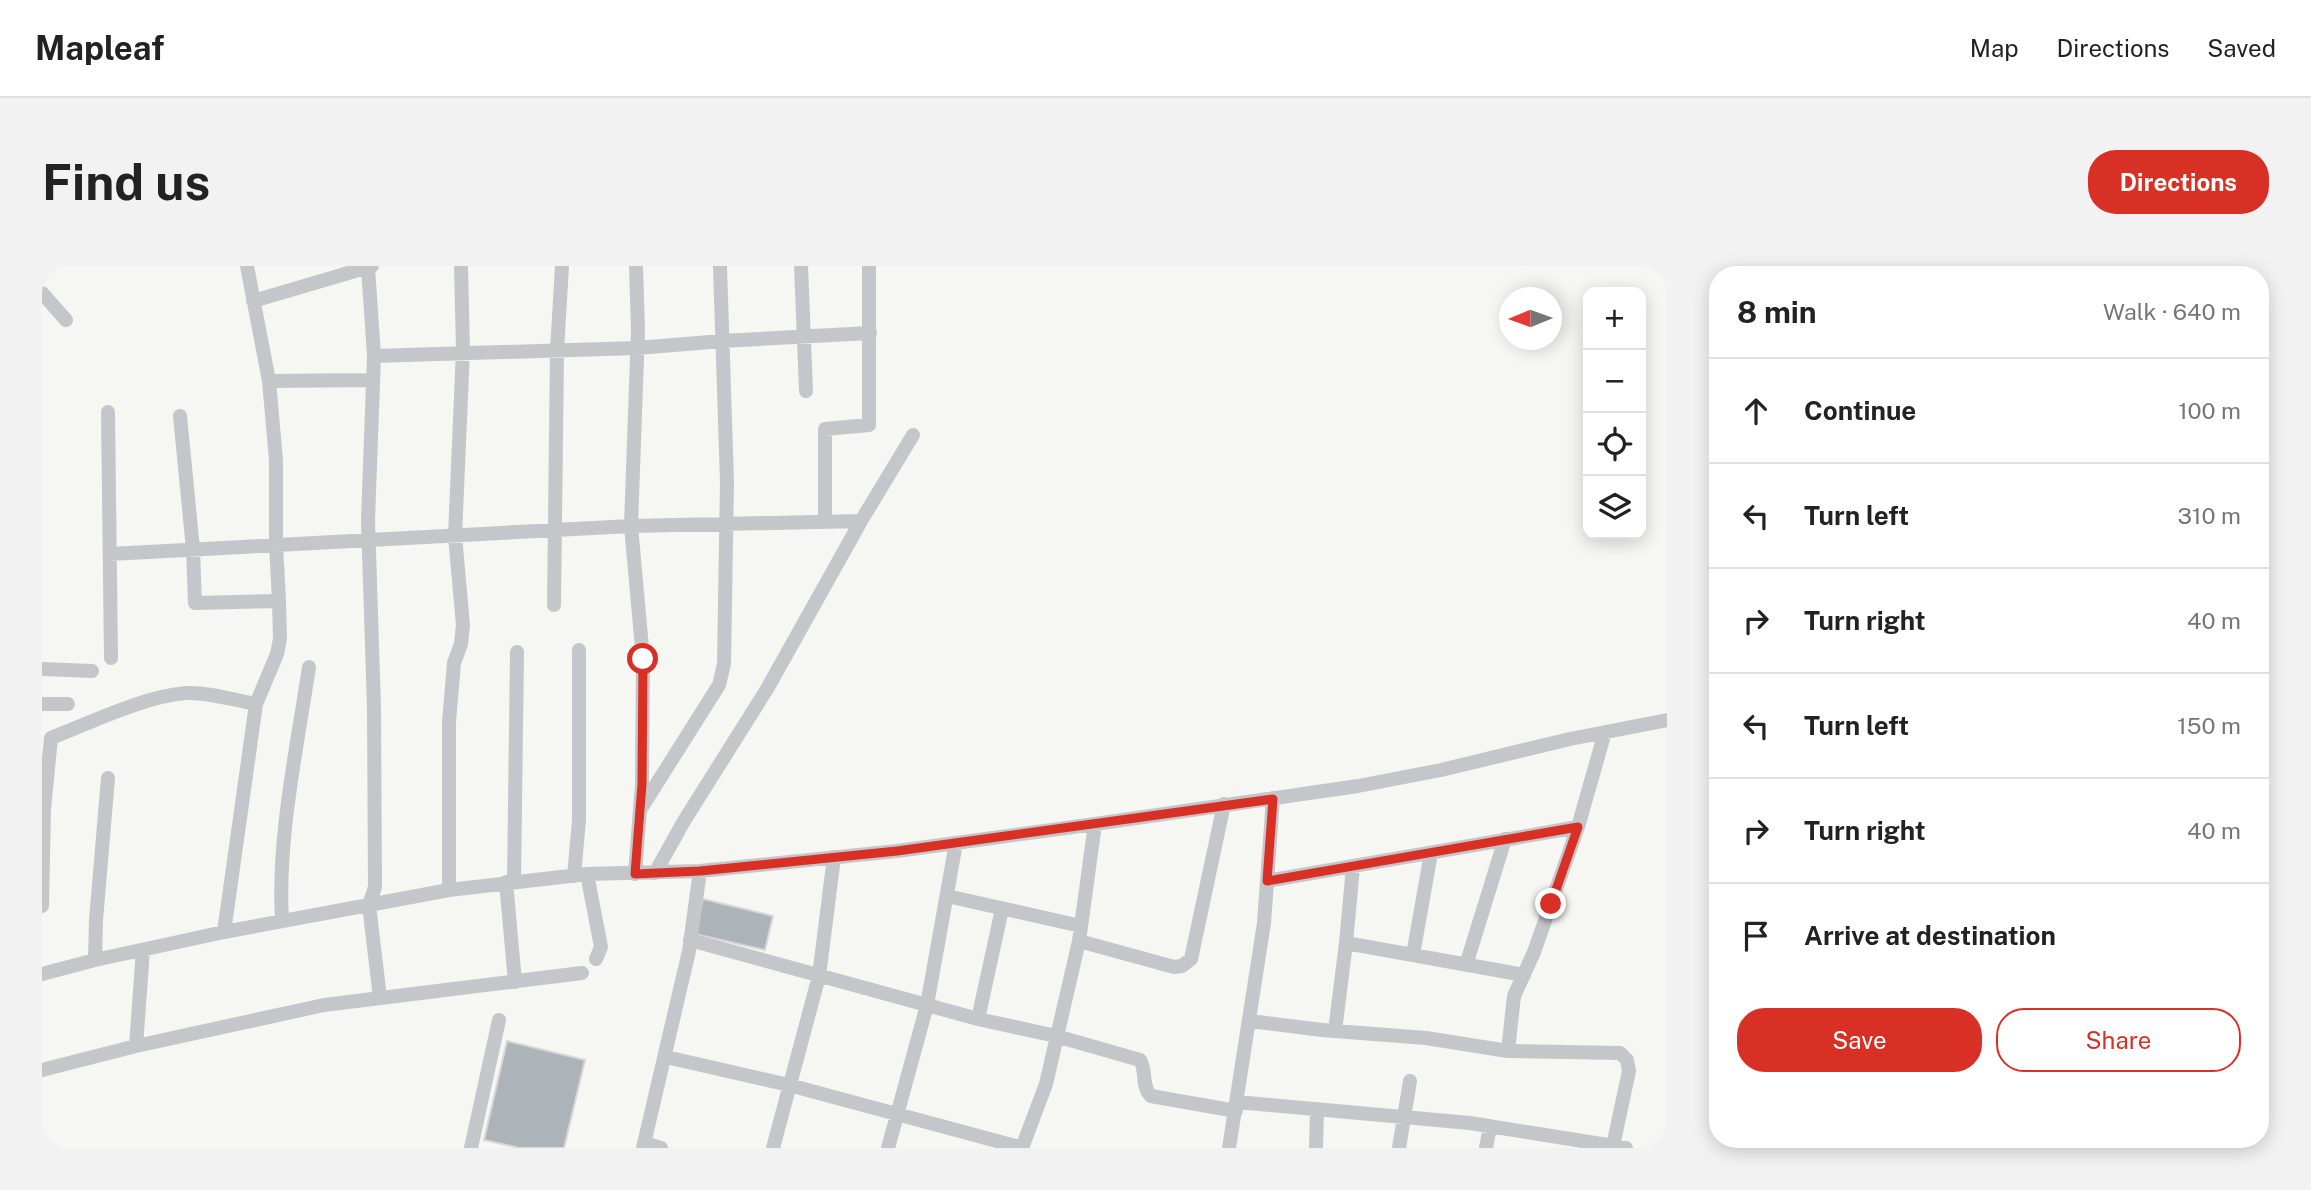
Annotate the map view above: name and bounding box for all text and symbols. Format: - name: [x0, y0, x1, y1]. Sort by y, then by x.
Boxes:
- text: Mapleaf: [35, 29, 164, 67]
- text: Map: [1970, 34, 2019, 62]
- text: Directions: [2057, 34, 2169, 62]
- text: Saved: [2207, 34, 2276, 62]
- button: Directions: [2088, 150, 2269, 214]
- text: Find us: [42, 153, 210, 211]
- north arrow: [1499, 287, 1562, 350]
- map controls: [1583, 287, 1646, 539]
- button: +: [1583, 287, 1646, 350]
- text: 8 min: [1737, 294, 1817, 330]
- text: Walk · 640 m: [2103, 298, 2241, 325]
- button: −: [1583, 350, 1646, 413]
- icon: ahead: [1737, 392, 1775, 430]
- text: Continue: [1804, 395, 1916, 426]
- text: 100 m: [2178, 397, 2241, 424]
- button: locate: [1583, 413, 1646, 476]
- button: layers: [1583, 476, 1646, 539]
- icon: left: [1737, 497, 1775, 535]
- text: Turn left: [1804, 500, 1909, 531]
- text: 310 m: [2178, 502, 2241, 529]
- icon: right: [1737, 602, 1775, 640]
- text: Turn right: [1804, 605, 1926, 636]
- text: 40 m: [2187, 607, 2241, 634]
- route start: [627, 643, 658, 674]
- icon: left: [1737, 707, 1775, 745]
- text: Turn left: [1804, 710, 1909, 741]
- text: 150 m: [2177, 712, 2241, 739]
- icon: right: [1737, 812, 1775, 850]
- text: Turn right: [1804, 815, 1926, 846]
- text: 40 m: [2187, 817, 2241, 844]
- route end: [1535, 888, 1566, 919]
- icon: arrive: [1737, 917, 1775, 955]
- text: Arrive at destination: [1804, 920, 2056, 951]
- button: Save: [1737, 1008, 1982, 1072]
- button: Share: [1996, 1008, 2241, 1072]

